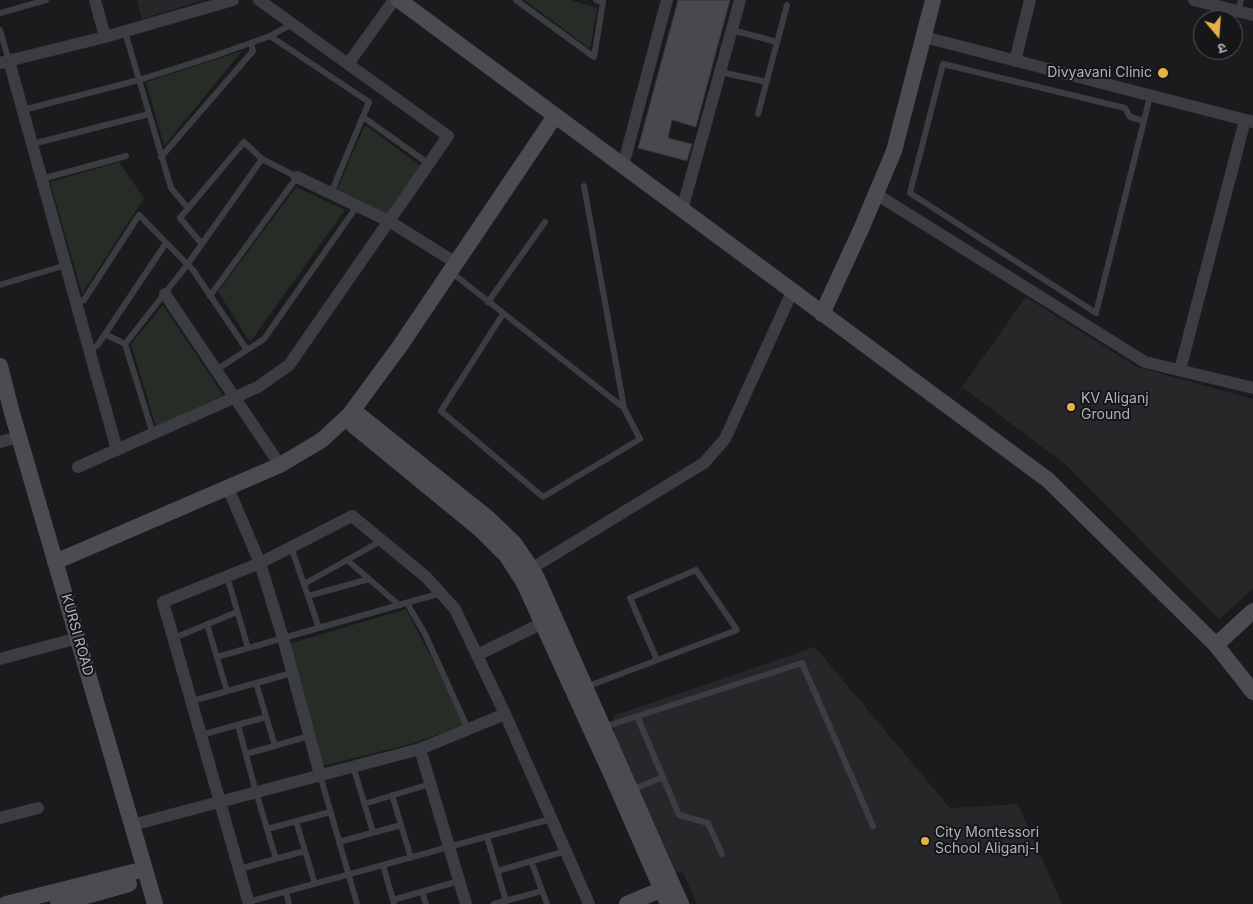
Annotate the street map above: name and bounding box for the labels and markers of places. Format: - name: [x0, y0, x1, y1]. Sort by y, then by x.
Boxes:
- place label: Divyavani Clinic: [1047, 65, 1152, 81]
- marker: Divyavani Clinic: [1156, 66, 1170, 80]
- place label: KV Aliganj Ground: [1081, 391, 1149, 424]
- marker: KV Aliganj Ground: [1065, 401, 1077, 413]
- place label: City Montessori School Aliganj-I: [935, 825, 1039, 858]
- marker: City Montessori School Aliganj-I: [919, 835, 931, 847]

